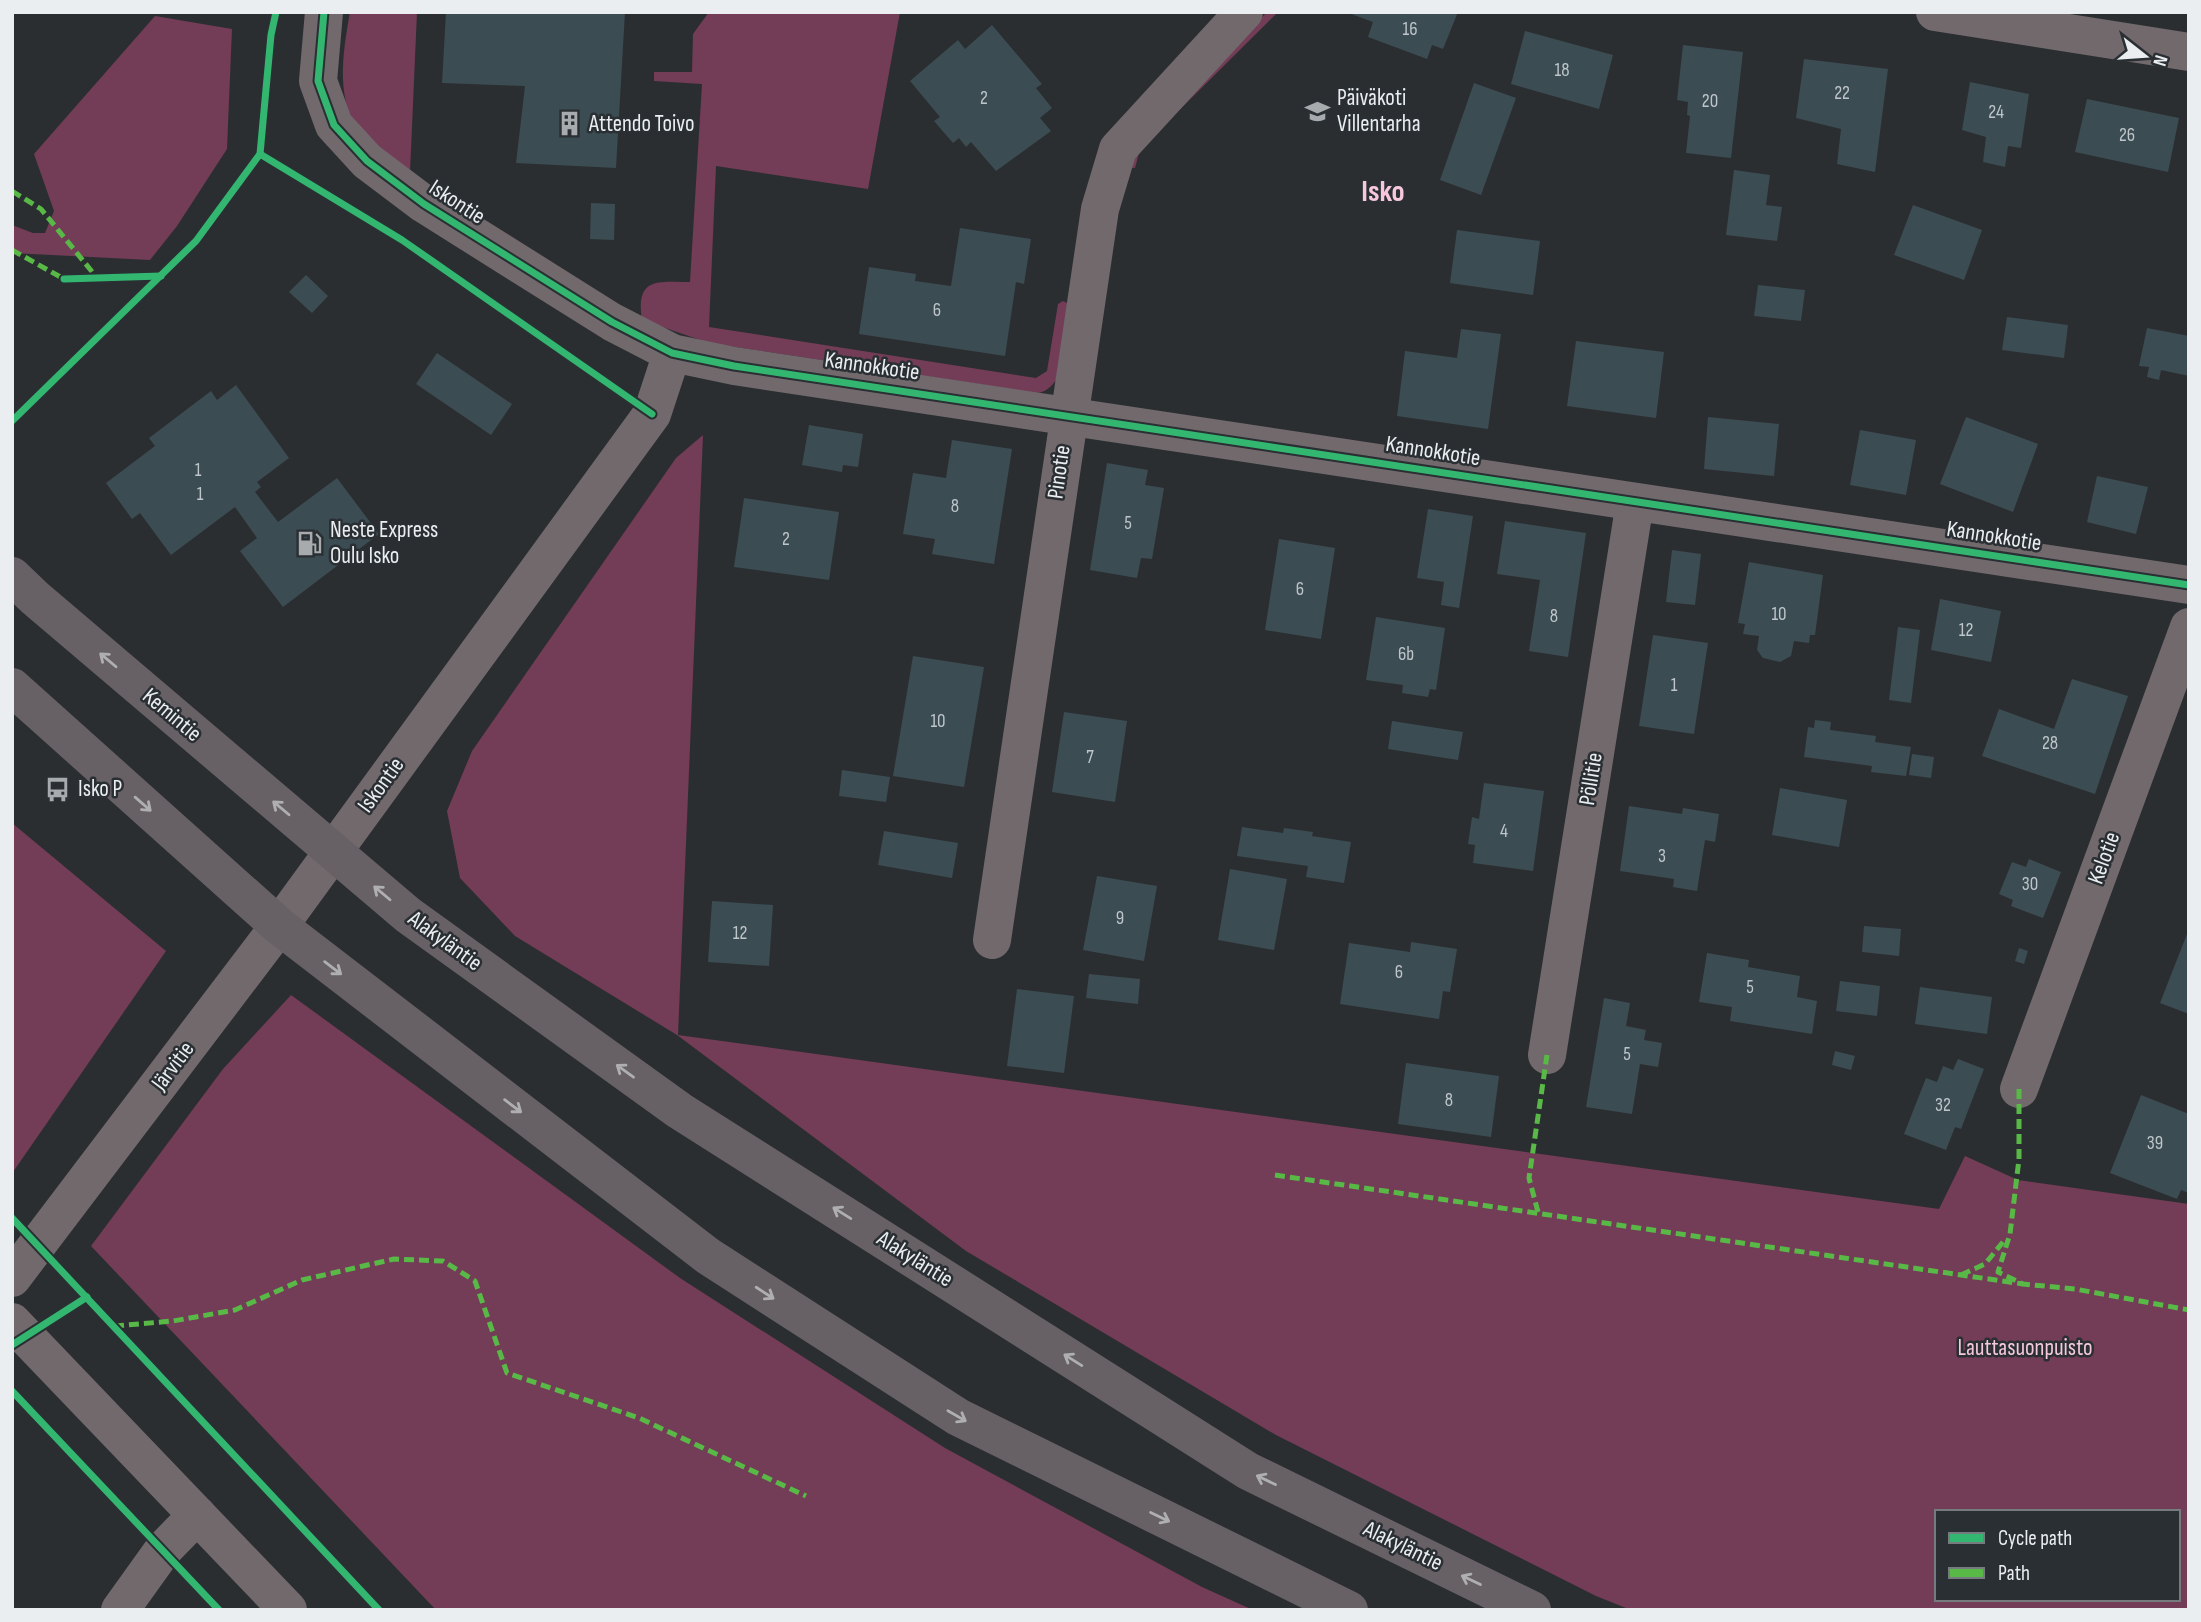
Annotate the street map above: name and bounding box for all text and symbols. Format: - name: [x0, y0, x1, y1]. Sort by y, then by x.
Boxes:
- house number: 16: [1403, 18, 1417, 41]
- north arrow: [2110, 21, 2180, 91]
- text: N: [2147, 52, 2172, 69]
- house number: 18: [1555, 59, 1569, 82]
- house number: 22: [1834, 82, 1850, 105]
- place label: Päiväkoti Villentarha: [1337, 84, 1421, 138]
- house number: 2: [980, 87, 988, 110]
- house number: 20: [1702, 90, 1718, 113]
- school or university icon: Päiväkoti Villentarha: [1303, 97, 1331, 125]
- house number: 24: [1988, 101, 2004, 124]
- building icon: Attendo Toivo: [555, 110, 583, 138]
- place label: Attendo Toivo: [588, 110, 695, 138]
- house number: 26: [2119, 124, 2135, 147]
- street label: Iskontie: [424, 174, 490, 230]
- district label: Isko: [1361, 174, 1405, 210]
- house number: 6: [933, 299, 941, 322]
- street label: Kannokkotie: [823, 345, 921, 387]
- street label: Kannokkotie: [1384, 430, 1482, 472]
- street label: Pinotie: [1041, 443, 1077, 501]
- house number: 1: [195, 459, 202, 482]
- house number: 1: [197, 483, 204, 506]
- house number: 8: [951, 495, 959, 518]
- house number: 5: [1124, 512, 1132, 535]
- street label: Kannokkotie: [1945, 515, 2043, 557]
- place label: Neste Express Oulu Isko: [330, 516, 438, 570]
- house number: 2: [782, 528, 790, 551]
- fuel station icon: Neste Express Oulu Isko: [296, 529, 324, 557]
- house number: 6: [1296, 578, 1304, 601]
- house number: 10: [1771, 603, 1787, 626]
- house number: 8: [1550, 605, 1558, 628]
- house number: 12: [1959, 619, 1973, 642]
- house number: 6b: [1398, 643, 1414, 666]
- one-way arrow: [99, 652, 117, 668]
- house number: 1: [1671, 674, 1678, 697]
- street label: Kemintie: [137, 682, 207, 748]
- house number: 10: [930, 710, 946, 733]
- house number: 28: [2042, 732, 2058, 755]
- house number: 7: [1086, 746, 1094, 769]
- street label: Pöllitie: [1573, 751, 1609, 807]
- street label: Iskontie: [352, 752, 410, 818]
- bus stop icon: Isko P: [44, 775, 72, 803]
- place label: Isko P: [78, 775, 122, 803]
- one-way arrow: [134, 796, 152, 812]
- one-way arrow: [272, 800, 290, 816]
- house number: 4: [1500, 820, 1508, 843]
- street label: Kelotie: [2082, 828, 2126, 888]
- house number: 3: [1658, 845, 1666, 868]
- house number: 30: [2022, 873, 2038, 896]
- one-way arrow: [373, 885, 391, 901]
- street label: Alakyläntie: [402, 904, 487, 977]
- house number: 9: [1116, 907, 1124, 930]
- house number: 12: [733, 922, 747, 945]
- one-way arrow: [323, 960, 341, 975]
- house number: 6: [1395, 961, 1403, 984]
- house number: 5: [1746, 976, 1754, 999]
- street label: Järvitie: [145, 1036, 200, 1097]
- house number: 5: [1623, 1043, 1631, 1066]
- one-way arrow: [616, 1064, 635, 1078]
- house number: 8: [1445, 1089, 1453, 1112]
- house number: 32: [1935, 1094, 1951, 1117]
- one-way arrow: [504, 1099, 522, 1114]
- house number: 39: [2147, 1132, 2163, 1155]
- one-way arrow: [832, 1205, 852, 1219]
- street label: Alakyläntie: [871, 1224, 958, 1293]
- one-way arrow: [755, 1286, 775, 1300]
- park label: Lauttasuonpuisto: [1957, 1334, 2093, 1362]
- one-way arrow: [1064, 1353, 1083, 1368]
- one-way arrow: [946, 1409, 966, 1423]
- one-way arrow: [1256, 1472, 1277, 1486]
- legend: [1935, 1510, 2180, 1601]
- one-way arrow: [1149, 1511, 1170, 1525]
- street label: Alakyläntie: [1358, 1514, 1447, 1577]
- text: Cycle path: [1998, 1526, 2072, 1551]
- text: Path: [1998, 1561, 2030, 1586]
- one-way arrow: [1461, 1572, 1482, 1586]

